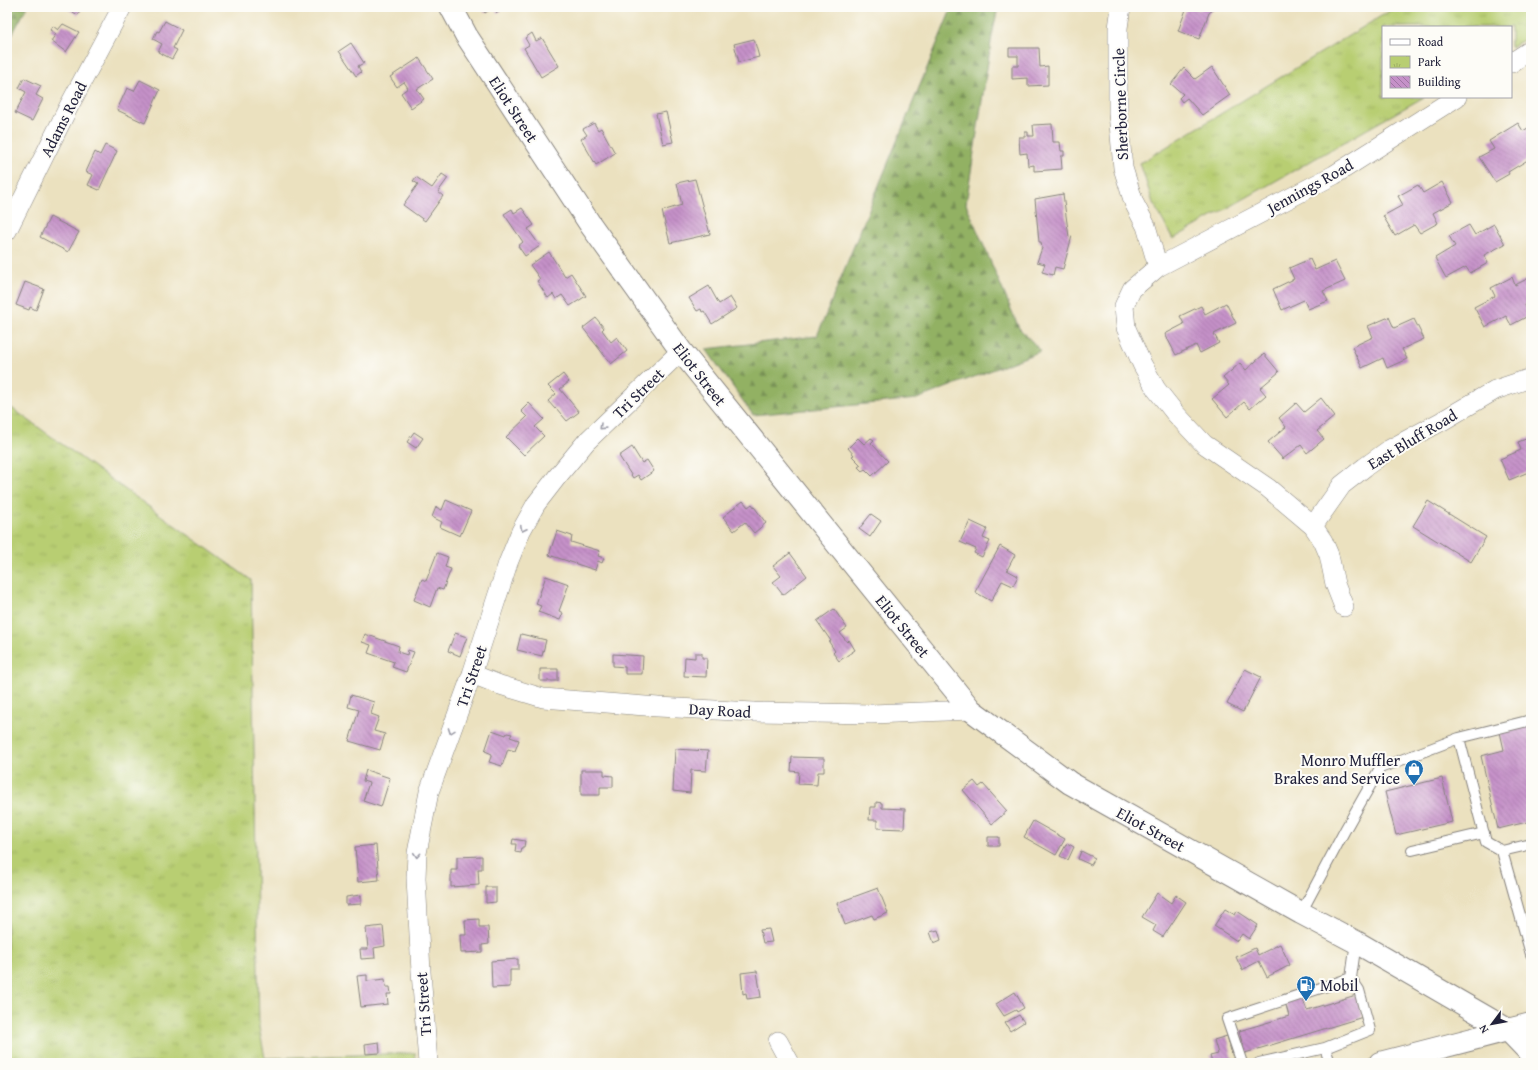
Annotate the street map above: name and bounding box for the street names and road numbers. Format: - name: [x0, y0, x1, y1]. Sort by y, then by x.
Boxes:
- street label: Sherborne Circle: [1106, 47, 1134, 161]
- street label: Eliot Street: [484, 71, 545, 147]
- street label: Adams Road: [34, 77, 93, 161]
- street label: Jennings Road: [1261, 152, 1358, 221]
- street label: Eliot Street: [667, 337, 733, 411]
- street label: Tri Street: [607, 362, 670, 424]
- street label: East Bluff Road: [1363, 403, 1462, 475]
- street label: Eliot Street: [870, 589, 936, 663]
- street label: Tri Street: [449, 641, 493, 710]
- street label: Day Road: [688, 696, 752, 724]
- street label: Eliot Street: [1112, 800, 1190, 858]
- street label: Tri Street: [409, 971, 437, 1037]

